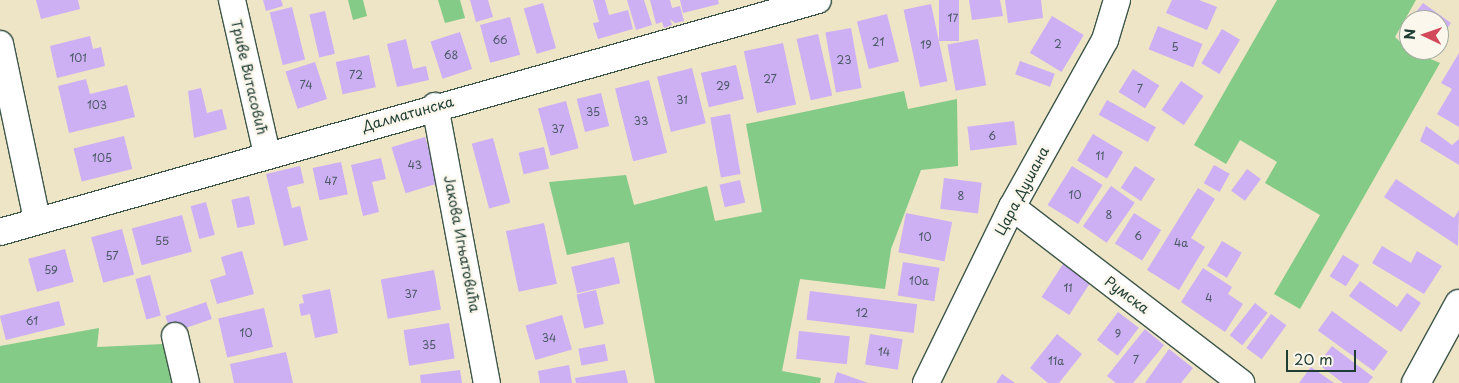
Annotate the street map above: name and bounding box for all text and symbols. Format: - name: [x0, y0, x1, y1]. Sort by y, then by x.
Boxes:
- north arrow: [1399, 10, 1449, 60]
- house number: 17: [948, 11, 958, 25]
- street label: Триве Витасовић: [228, 18, 270, 136]
- text: N: [1399, 28, 1420, 40]
- house number: 66: [492, 33, 508, 47]
- house number: 21: [872, 35, 884, 49]
- house number: 2: [1054, 37, 1062, 51]
- house number: 19: [920, 38, 932, 52]
- house number: 5: [1171, 40, 1179, 54]
- house number: 68: [444, 48, 458, 62]
- house number: 101: [69, 51, 87, 65]
- house number: 23: [837, 53, 851, 67]
- house number: 72: [349, 68, 363, 82]
- house number: 27: [763, 72, 777, 86]
- house number: 74: [299, 78, 313, 92]
- house number: 29: [716, 79, 730, 93]
- house number: 7: [1137, 82, 1143, 96]
- street label: Далматинска: [360, 93, 456, 135]
- house number: 31: [676, 93, 688, 107]
- house number: 103: [87, 98, 107, 112]
- house number: 35: [586, 105, 600, 119]
- house number: 33: [634, 114, 648, 128]
- house number: 37: [552, 122, 564, 136]
- house number: 6: [988, 129, 996, 143]
- street label: Цара Душана: [991, 144, 1053, 238]
- house number: 11: [1095, 149, 1105, 163]
- house number: 105: [92, 151, 112, 165]
- house number: 43: [408, 158, 422, 172]
- house number: 47: [325, 174, 337, 188]
- street label: Јакова Игњатовића: [441, 174, 483, 314]
- house number: 10: [1069, 188, 1081, 202]
- house number: 8: [958, 189, 964, 203]
- house number: 8: [1106, 208, 1112, 222]
- house number: 6: [1134, 229, 1142, 243]
- house number: 10: [919, 230, 931, 244]
- house number: 55: [155, 234, 169, 248]
- house number: 4a: [1174, 236, 1188, 250]
- house number: 57: [105, 249, 119, 263]
- house number: 59: [44, 263, 58, 277]
- street label: Румска: [1102, 273, 1152, 317]
- house number: 10a: [909, 274, 929, 288]
- house number: 11: [1063, 281, 1073, 295]
- house number: 37: [405, 287, 417, 301]
- house number: 4: [1205, 291, 1213, 305]
- house number: 12: [856, 306, 868, 320]
- house number: 61: [26, 314, 38, 328]
- house number: 10: [240, 326, 252, 340]
- house number: 9: [1115, 327, 1121, 341]
- house number: 34: [542, 331, 556, 345]
- house number: 35: [422, 338, 436, 352]
- scale bar: [1289, 340, 1359, 372]
- house number: 14: [878, 345, 890, 359]
- text: 20 m: [1294, 347, 1333, 370]
- house number: 7: [1133, 353, 1139, 367]
- house number: 11a: [1048, 354, 1064, 368]

